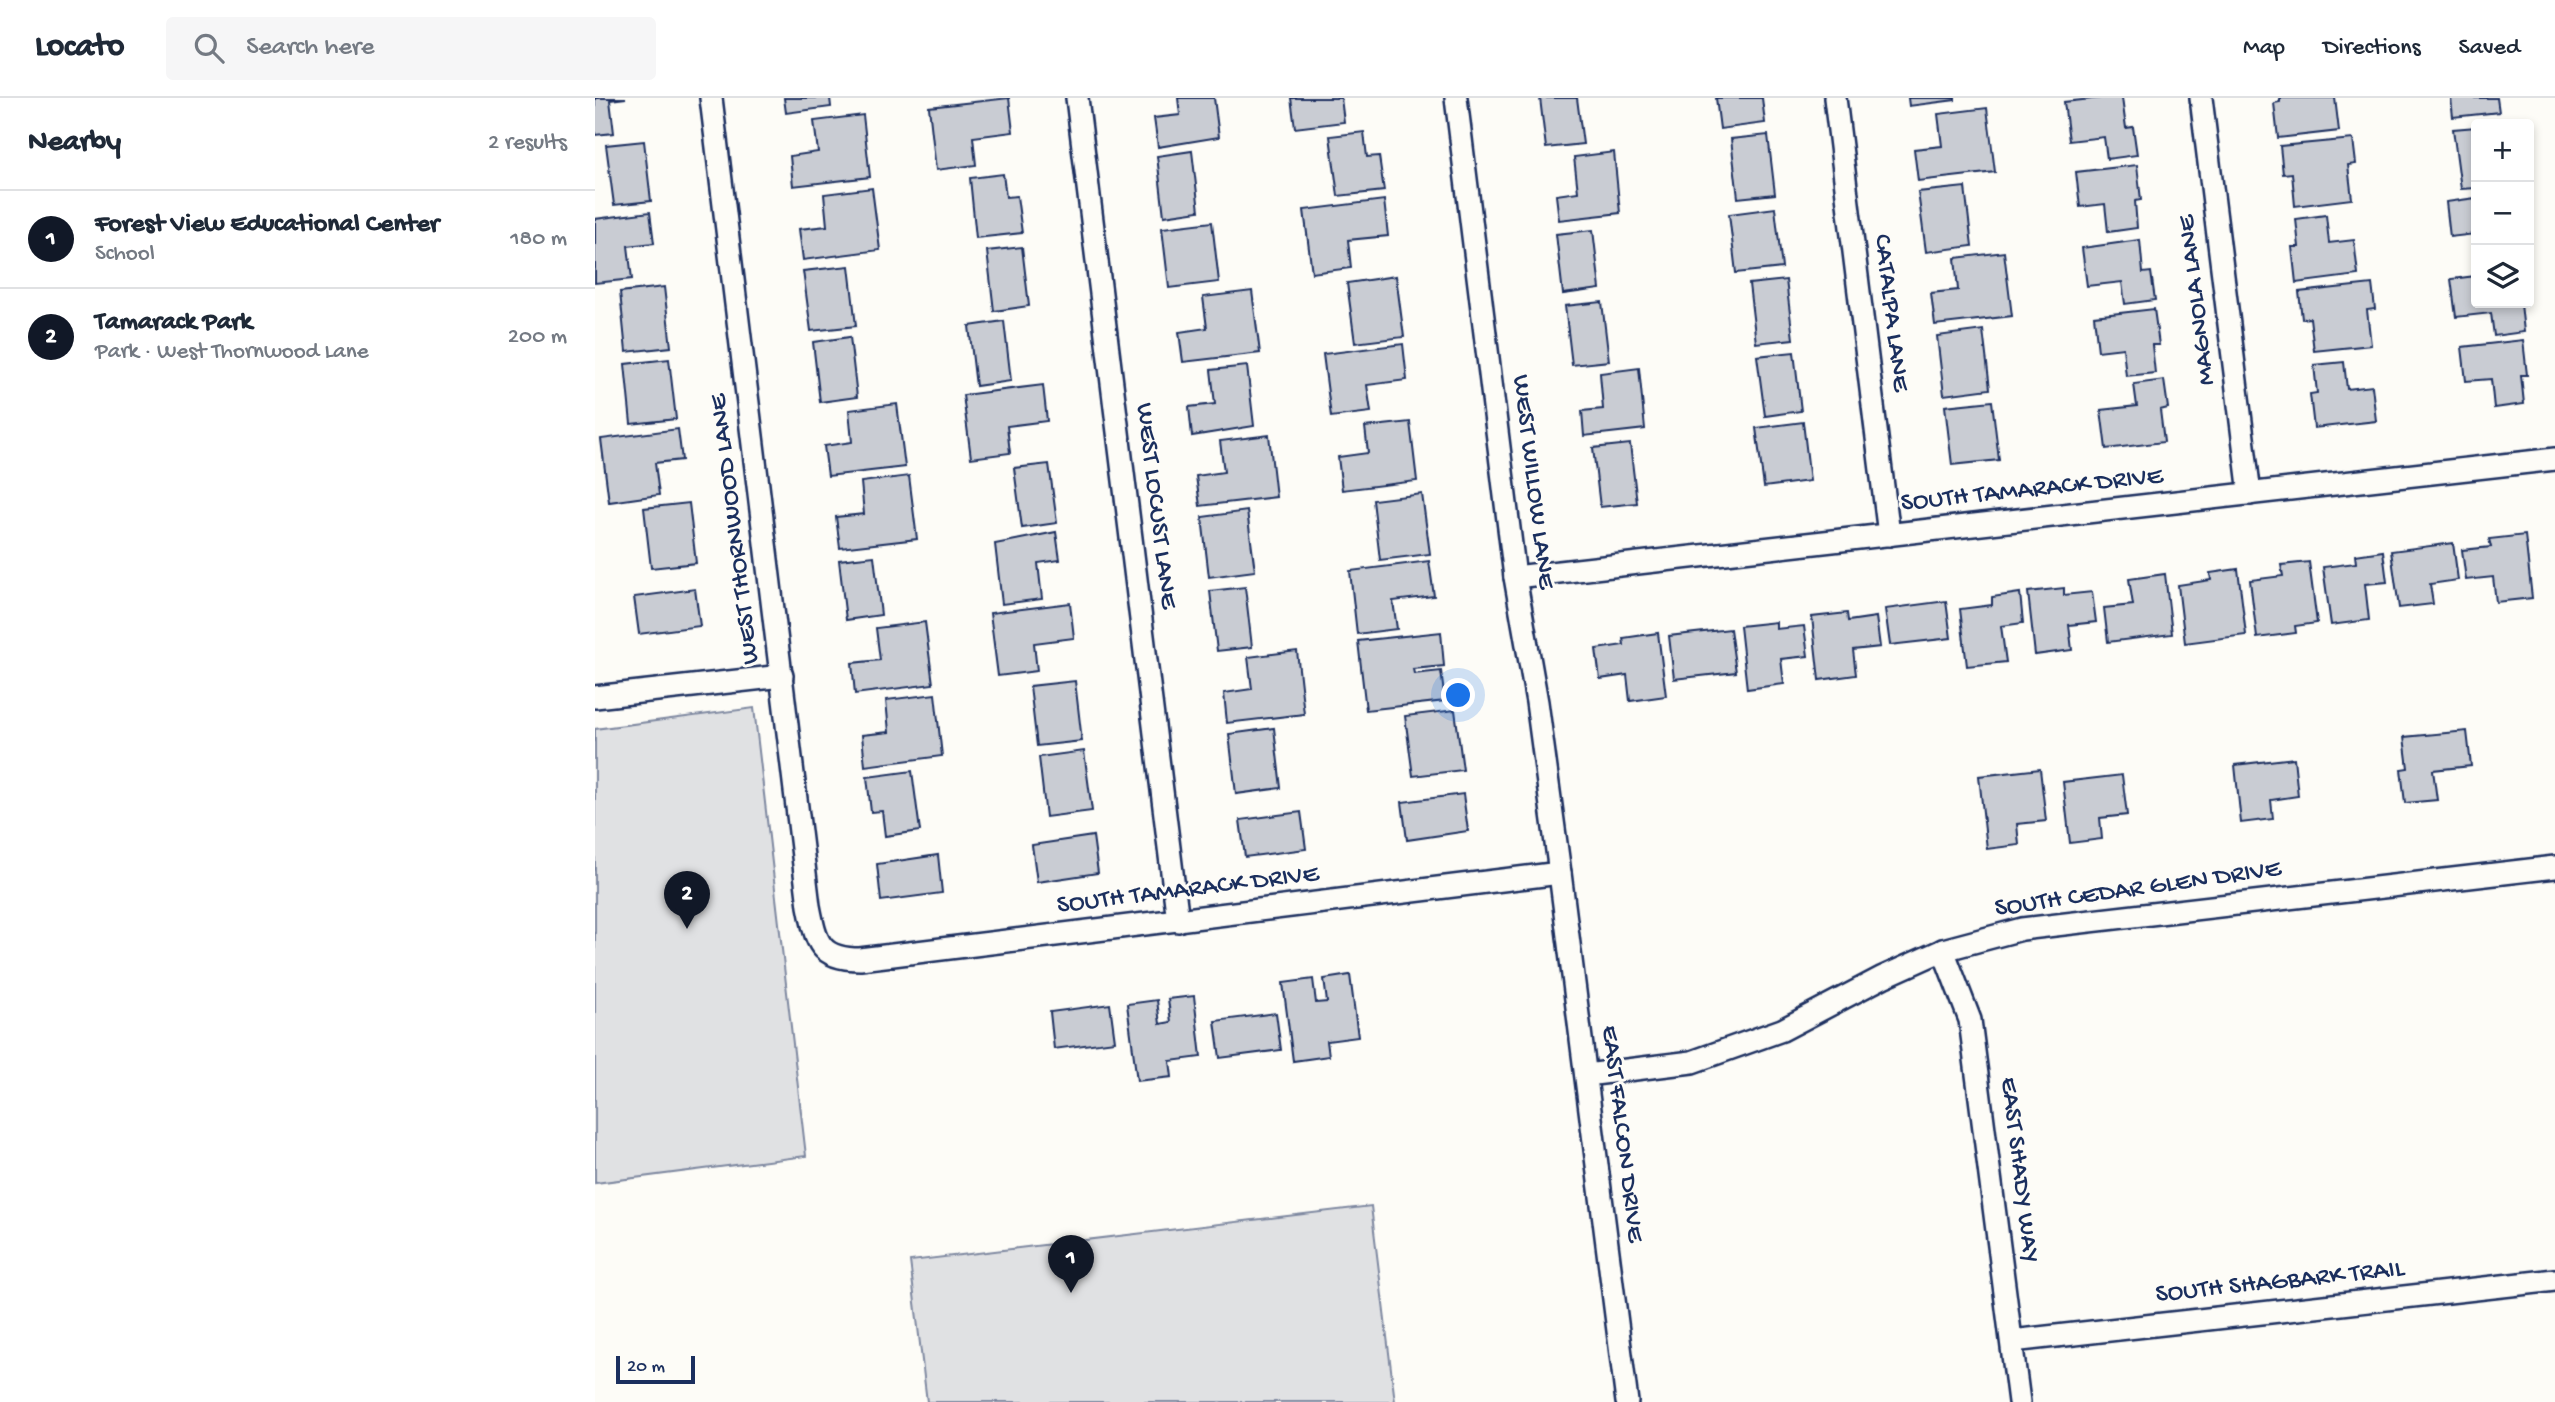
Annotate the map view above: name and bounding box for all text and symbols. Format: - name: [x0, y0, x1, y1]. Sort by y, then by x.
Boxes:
- search box: [166, 17, 656, 80]
- text: Locato: [35, 29, 124, 67]
- icon: search: [190, 29, 228, 67]
- text: Search here: [246, 33, 374, 64]
- text: Map: [2243, 34, 2285, 63]
- text: Directions: [2323, 34, 2421, 63]
- text: Saved: [2459, 34, 2520, 63]
- map controls: [2471, 119, 2534, 308]
- button: +: [2471, 119, 2534, 182]
- text: Nearby: [28, 126, 121, 161]
- text: 2 results: [488, 130, 567, 157]
- button: −: [2471, 182, 2534, 245]
- text: Forest View Educational Center: [95, 210, 439, 241]
- street label: MAGNOLA LANE: [2172, 212, 2224, 387]
- text: 1: [46, 226, 56, 253]
- text: 180 m: [510, 226, 567, 253]
- street label: CATALPA LANE: [1865, 233, 1915, 394]
- text: School: [95, 241, 155, 268]
- button: layers: [2471, 245, 2534, 308]
- text: Tamarack Park: [95, 308, 252, 339]
- text: 2: [45, 324, 57, 351]
- text: 200 m: [508, 324, 567, 351]
- text: Park · West Thornwood Lane: [95, 339, 369, 366]
- street label: WEST WILLOW LANE: [1503, 373, 1561, 592]
- street label: WEST THORNWOOD LANE: [704, 391, 768, 666]
- street label: WEST LOCUST LANE: [1127, 401, 1183, 611]
- street label: SOUTH TAMARACK DRIVE: [1899, 462, 2165, 520]
- your location: [1441, 678, 1475, 712]
- street label: SOUTH CEDAR GLEN DRIVE: [1993, 854, 2284, 925]
- street label: SOUTH TAMARACK DRIVE: [1055, 859, 1321, 922]
- pin: 2: [664, 871, 710, 929]
- street label: EAST FALCON DRIVE: [1592, 1024, 1650, 1245]
- street label: EAST SHADY WAY: [1991, 1075, 2045, 1265]
- pin: 1: [1048, 1235, 1094, 1293]
- street label: SOUTH SHAGBARK TRAIL: [2154, 1254, 2407, 1311]
- scale bar: [616, 1353, 695, 1385]
- text: 20 m: [627, 1356, 665, 1379]

